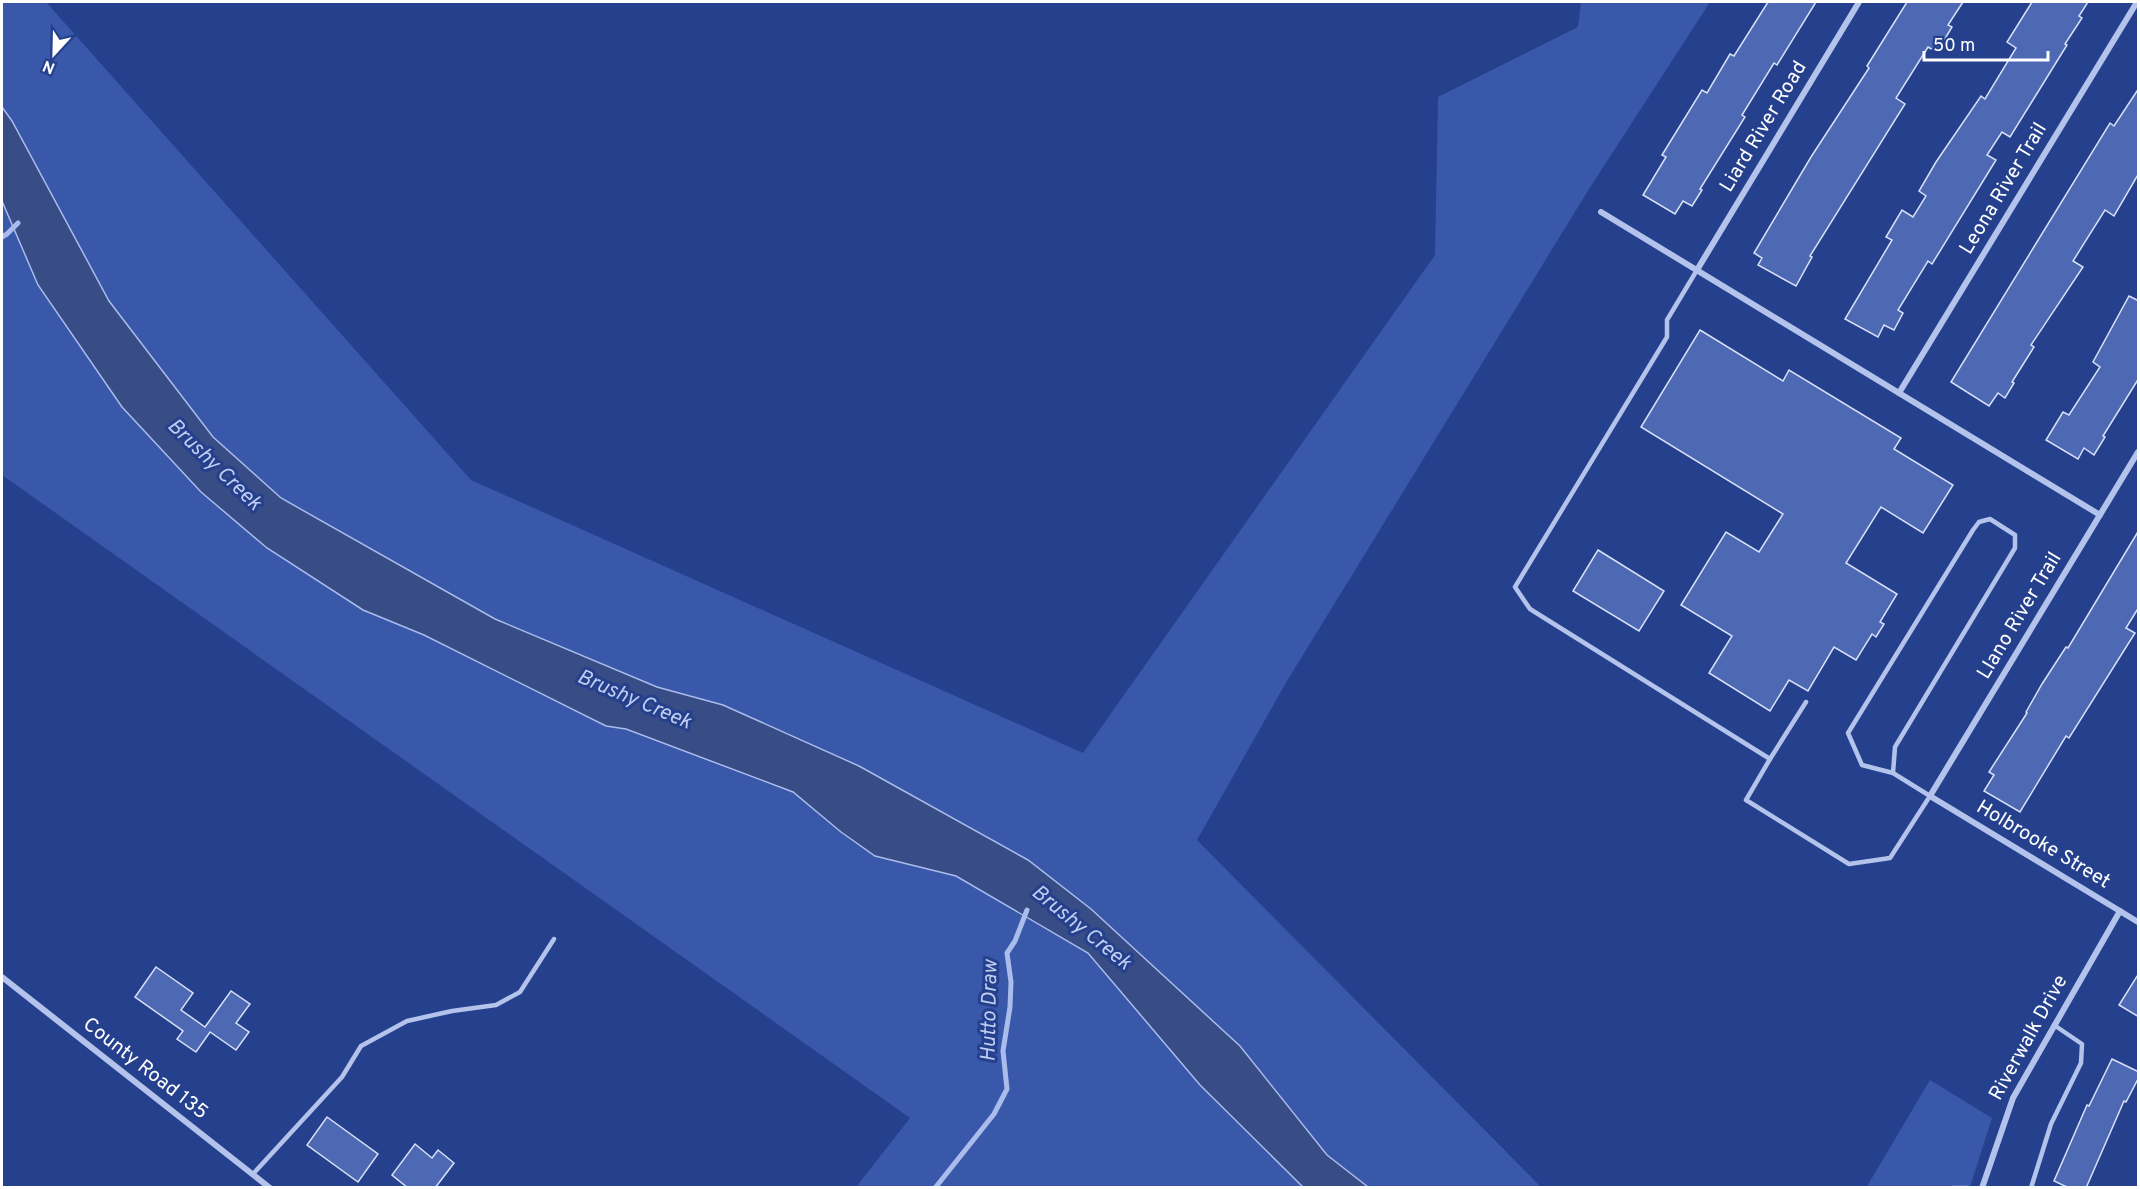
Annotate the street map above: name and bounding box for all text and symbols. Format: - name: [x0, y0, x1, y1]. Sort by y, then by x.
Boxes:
- north arrow: [24, 24, 84, 84]
- scale bar: [1924, 24, 2048, 62]
- text: 50 m: [1933, 35, 1975, 58]
- text: N: [40, 55, 58, 77]
- street label: Liard River Road: [1715, 57, 1813, 197]
- street label: Leona River Trail: [1954, 118, 2054, 260]
- water label: Brushy Creek: [161, 413, 267, 517]
- street label: Llano River Trail: [1972, 548, 2068, 684]
- water label: Brushy Creek: [573, 664, 695, 736]
- street label: Holbrooke Street: [1971, 795, 2115, 895]
- water label: Brushy Creek: [1025, 879, 1137, 977]
- water label: Hutto Draw: [976, 958, 1004, 1062]
- street label: Riverwalk Drive: [1984, 971, 2074, 1105]
- street label: County Road 135: [77, 1012, 213, 1126]

